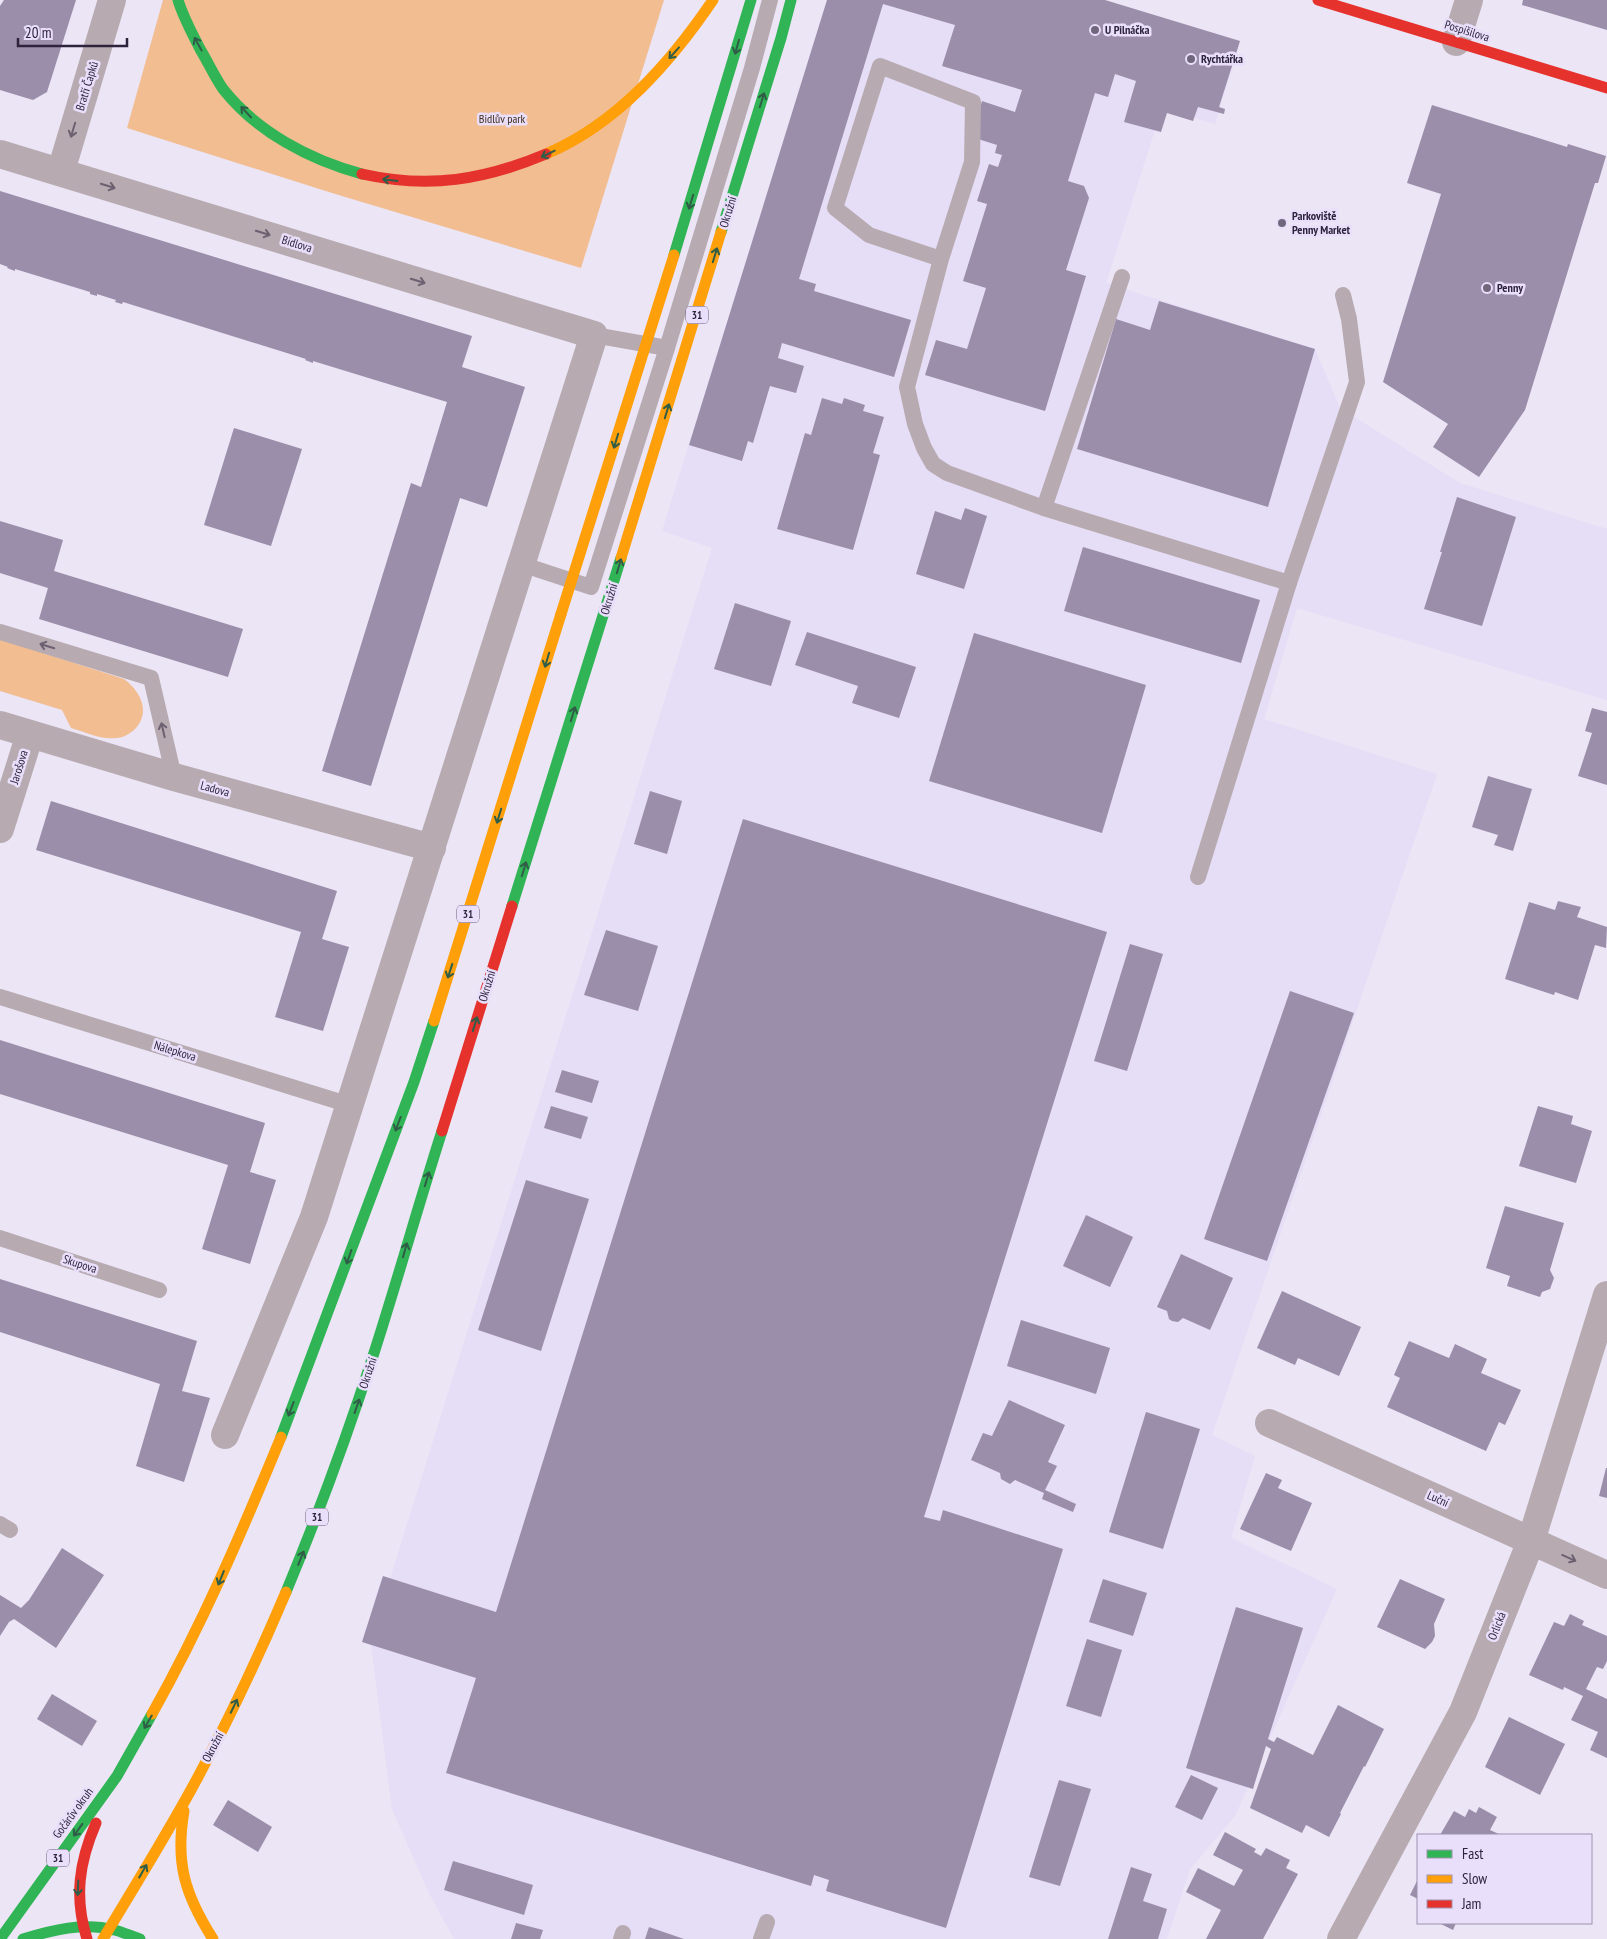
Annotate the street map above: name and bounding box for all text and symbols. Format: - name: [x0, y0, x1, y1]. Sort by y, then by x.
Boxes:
- scale bar: [18, 15, 126, 47]
- street label: Pospíšilova: [1443, 17, 1492, 44]
- place label: U Pilnáčka: [1105, 22, 1149, 37]
- text: 20 m: [25, 23, 51, 42]
- marker: U Pilnáčka: [1089, 24, 1101, 36]
- one-way arrow: [193, 37, 203, 52]
- one-way arrow: [732, 38, 742, 54]
- one-way arrow: [668, 47, 680, 60]
- place label: Rychtářka: [1201, 51, 1243, 66]
- marker: Rychtářka: [1185, 53, 1197, 65]
- street label: Bratří Čapků: [72, 59, 101, 112]
- one-way arrow: [758, 92, 768, 108]
- one-way arrow: [240, 106, 252, 118]
- park label: Bidlův park: [479, 111, 525, 126]
- one-way arrow: [68, 122, 78, 138]
- one-way arrow: [541, 150, 556, 159]
- one-way arrow: [383, 175, 399, 185]
- one-way arrow: [99, 181, 115, 191]
- one-way arrow: [685, 194, 695, 210]
- street label: Okružní: [716, 194, 739, 229]
- place label: Parkoviště Penny Market: [1292, 208, 1351, 237]
- marker: Parkoviště Penny Market: [1276, 217, 1288, 229]
- one-way arrow: [254, 229, 270, 239]
- street label: Bidlova: [280, 232, 314, 255]
- one-way arrow: [710, 248, 720, 264]
- one-way arrow: [410, 277, 426, 287]
- place label: Penny: [1497, 280, 1523, 295]
- marker: Penny: [1481, 282, 1493, 294]
- road number: 31: [686, 306, 708, 324]
- one-way arrow: [663, 403, 673, 419]
- one-way arrow: [610, 433, 620, 449]
- one-way arrow: [615, 558, 624, 574]
- street label: Okružní: [597, 581, 620, 616]
- one-way arrow: [40, 641, 55, 650]
- one-way arrow: [541, 652, 551, 668]
- one-way arrow: [568, 706, 578, 722]
- one-way arrow: [158, 722, 167, 738]
- street label: Jarošova: [6, 748, 31, 787]
- street label: Ladova: [199, 777, 231, 800]
- one-way arrow: [493, 807, 503, 823]
- one-way arrow: [520, 861, 529, 877]
- road number: 31: [457, 906, 479, 922]
- one-way arrow: [445, 962, 454, 978]
- street label: Okružní: [475, 968, 498, 1003]
- one-way arrow: [471, 1016, 481, 1032]
- street label: Nálepkova: [152, 1037, 198, 1064]
- one-way arrow: [393, 1116, 402, 1132]
- one-way arrow: [422, 1171, 432, 1187]
- one-way arrow: [400, 1243, 410, 1259]
- one-way arrow: [344, 1249, 353, 1265]
- street label: Skupova: [61, 1251, 99, 1276]
- street label: Okružní: [355, 1355, 380, 1390]
- one-way arrow: [353, 1398, 362, 1414]
- one-way arrow: [286, 1401, 295, 1416]
- street label: Luční: [1425, 1487, 1452, 1510]
- road number: 31: [306, 1508, 328, 1525]
- one-way arrow: [296, 1551, 306, 1566]
- one-way arrow: [1561, 1553, 1576, 1563]
- one-way arrow: [216, 1570, 225, 1585]
- street label: Orlická: [1484, 1609, 1509, 1642]
- one-way arrow: [230, 1699, 239, 1714]
- one-way arrow: [143, 1715, 153, 1730]
- street label: Okružní: [198, 1729, 227, 1764]
- street label: Gočárův okruh: [49, 1784, 96, 1841]
- one-way arrow: [73, 1823, 83, 1837]
- legend: [1417, 1834, 1592, 1924]
- text: Fast: [1462, 1844, 1483, 1863]
- road number: 31: [47, 1850, 69, 1866]
- one-way arrow: [138, 1864, 148, 1879]
- text: Slow: [1462, 1869, 1487, 1888]
- one-way arrow: [74, 1879, 83, 1895]
- text: Jam: [1461, 1894, 1481, 1913]

